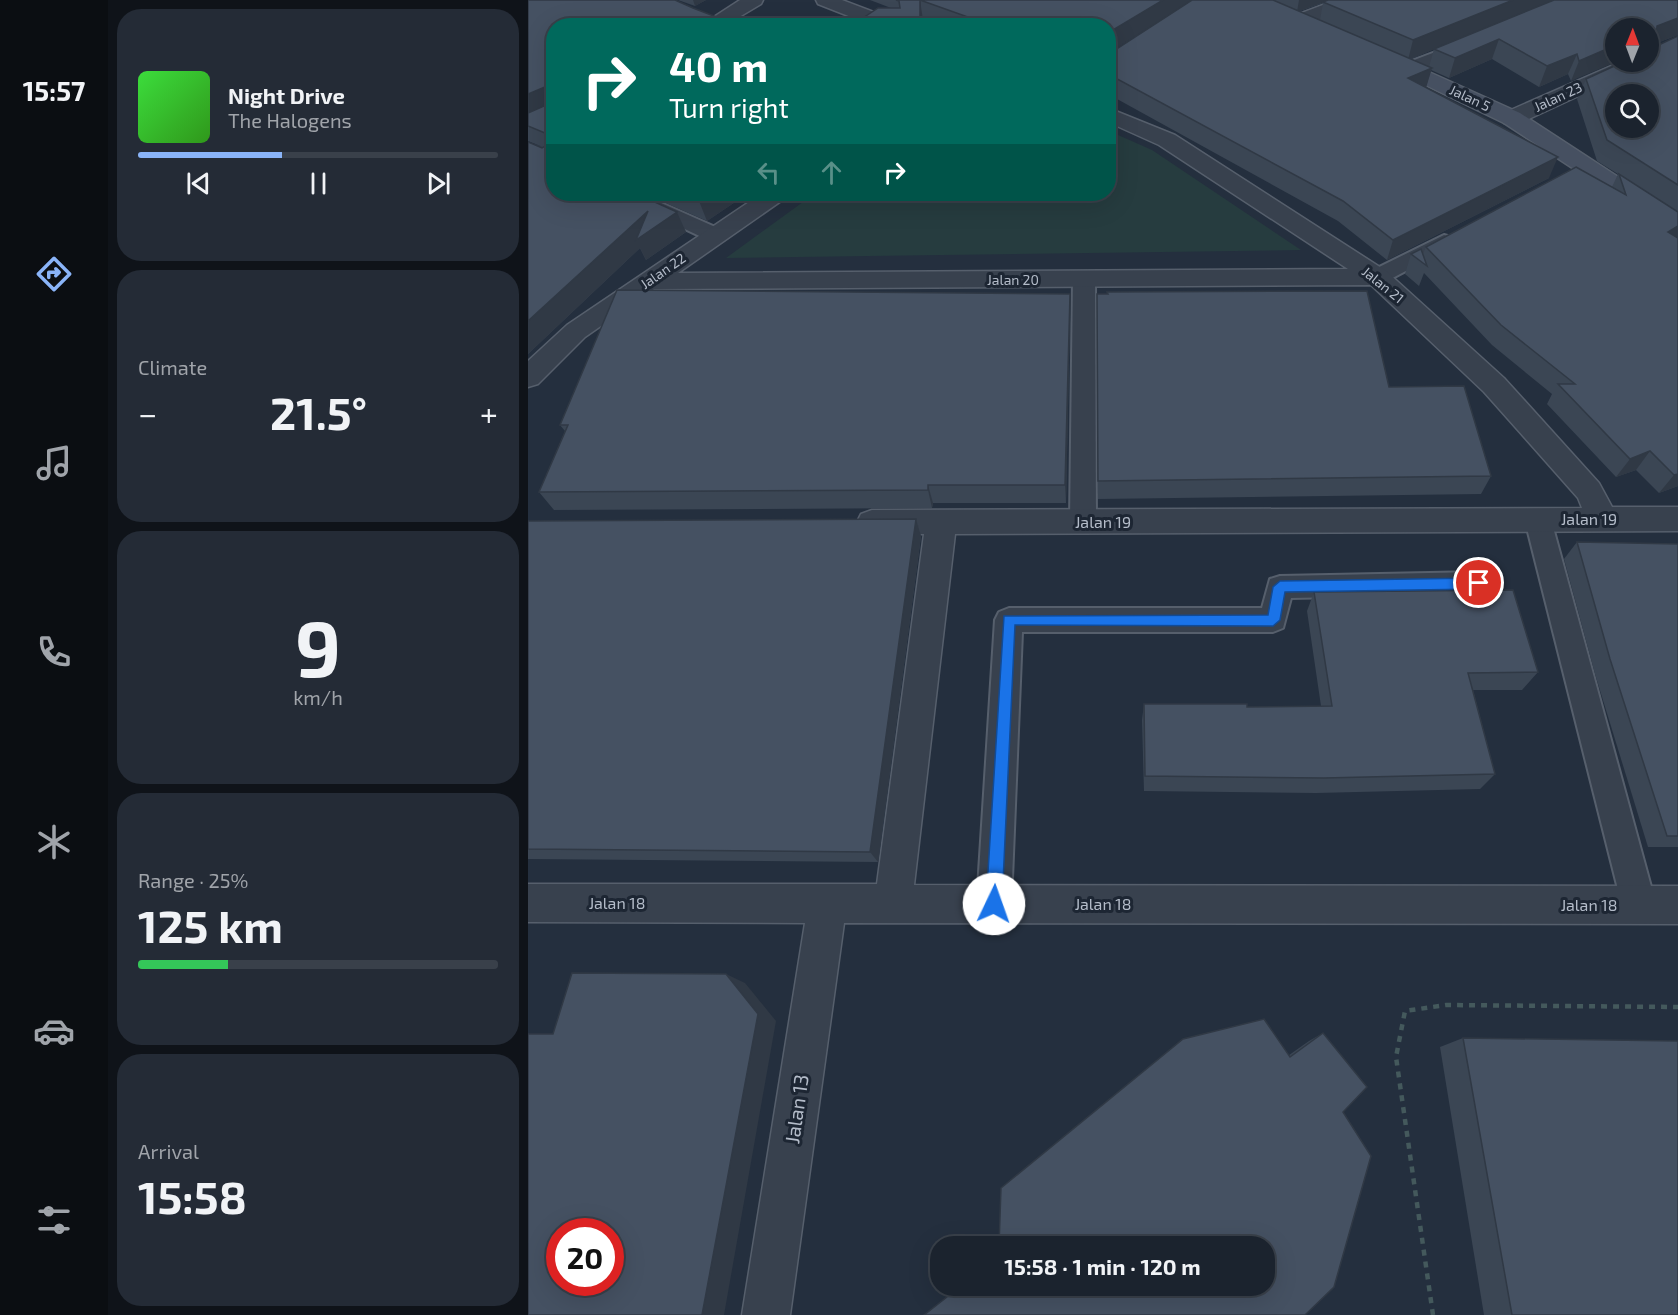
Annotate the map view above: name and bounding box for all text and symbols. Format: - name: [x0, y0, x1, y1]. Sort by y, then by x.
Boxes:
- north arrow: [1605, 18, 1659, 72]
- map controls: [1605, 18, 1659, 138]
- text: 40 m: [669, 40, 768, 90]
- icon: right: [570, 42, 648, 120]
- text: 15:57: [23, 74, 85, 106]
- street label: Jalan 23: [1531, 78, 1585, 115]
- street label: Jalan 5: [1447, 81, 1493, 114]
- text: Night Drive: [228, 82, 345, 108]
- button: search: [1605, 84, 1659, 138]
- text: Turn right: [669, 91, 789, 123]
- text: The Halogens: [228, 108, 352, 132]
- icon: left: [752, 156, 785, 189]
- icon: ahead: [815, 156, 848, 189]
- icon: right: [878, 156, 911, 189]
- icon: previous: [182, 167, 215, 200]
- icon: pause: [302, 167, 335, 200]
- icon: next: [422, 167, 455, 200]
- street label: Jalan 22: [637, 249, 689, 292]
- icon: directions: [33, 253, 75, 295]
- street label: Jalan 21: [1359, 263, 1408, 307]
- street label: Jalan 20: [987, 271, 1039, 288]
- text: Climate: [138, 355, 207, 379]
- text: 21.5°: [270, 385, 367, 439]
- text: −: [138, 393, 157, 433]
- text: +: [480, 393, 498, 433]
- icon: music: [33, 442, 75, 484]
- street label: Jalan 19: [1561, 509, 1617, 528]
- street label: Jalan 19: [1075, 512, 1131, 531]
- pin: [1453, 557, 1504, 608]
- icon: arrive: [1462, 566, 1495, 599]
- text: 9: [295, 599, 341, 693]
- icon: phone: [33, 631, 75, 673]
- text: km/h: [293, 685, 343, 709]
- icon: climate: [33, 821, 75, 863]
- text: Range · 25%: [138, 868, 248, 892]
- position arrow: [962, 872, 1026, 936]
- street label: Jalan 18: [589, 893, 645, 912]
- street label: Jalan 18: [1075, 894, 1131, 913]
- street label: Jalan 18: [1561, 895, 1617, 914]
- text: 125 km: [138, 898, 283, 952]
- icon: car: [33, 1010, 75, 1052]
- street label: Jalan 13: [779, 1073, 813, 1145]
- text: Arrival: [138, 1139, 199, 1163]
- text: 15:58: [138, 1169, 247, 1223]
- icon: filters: [33, 1199, 75, 1241]
- speed limit sign: 20: [546, 1218, 624, 1296]
- text: 15:58 · 1 min · 120 m: [1004, 1253, 1201, 1279]

